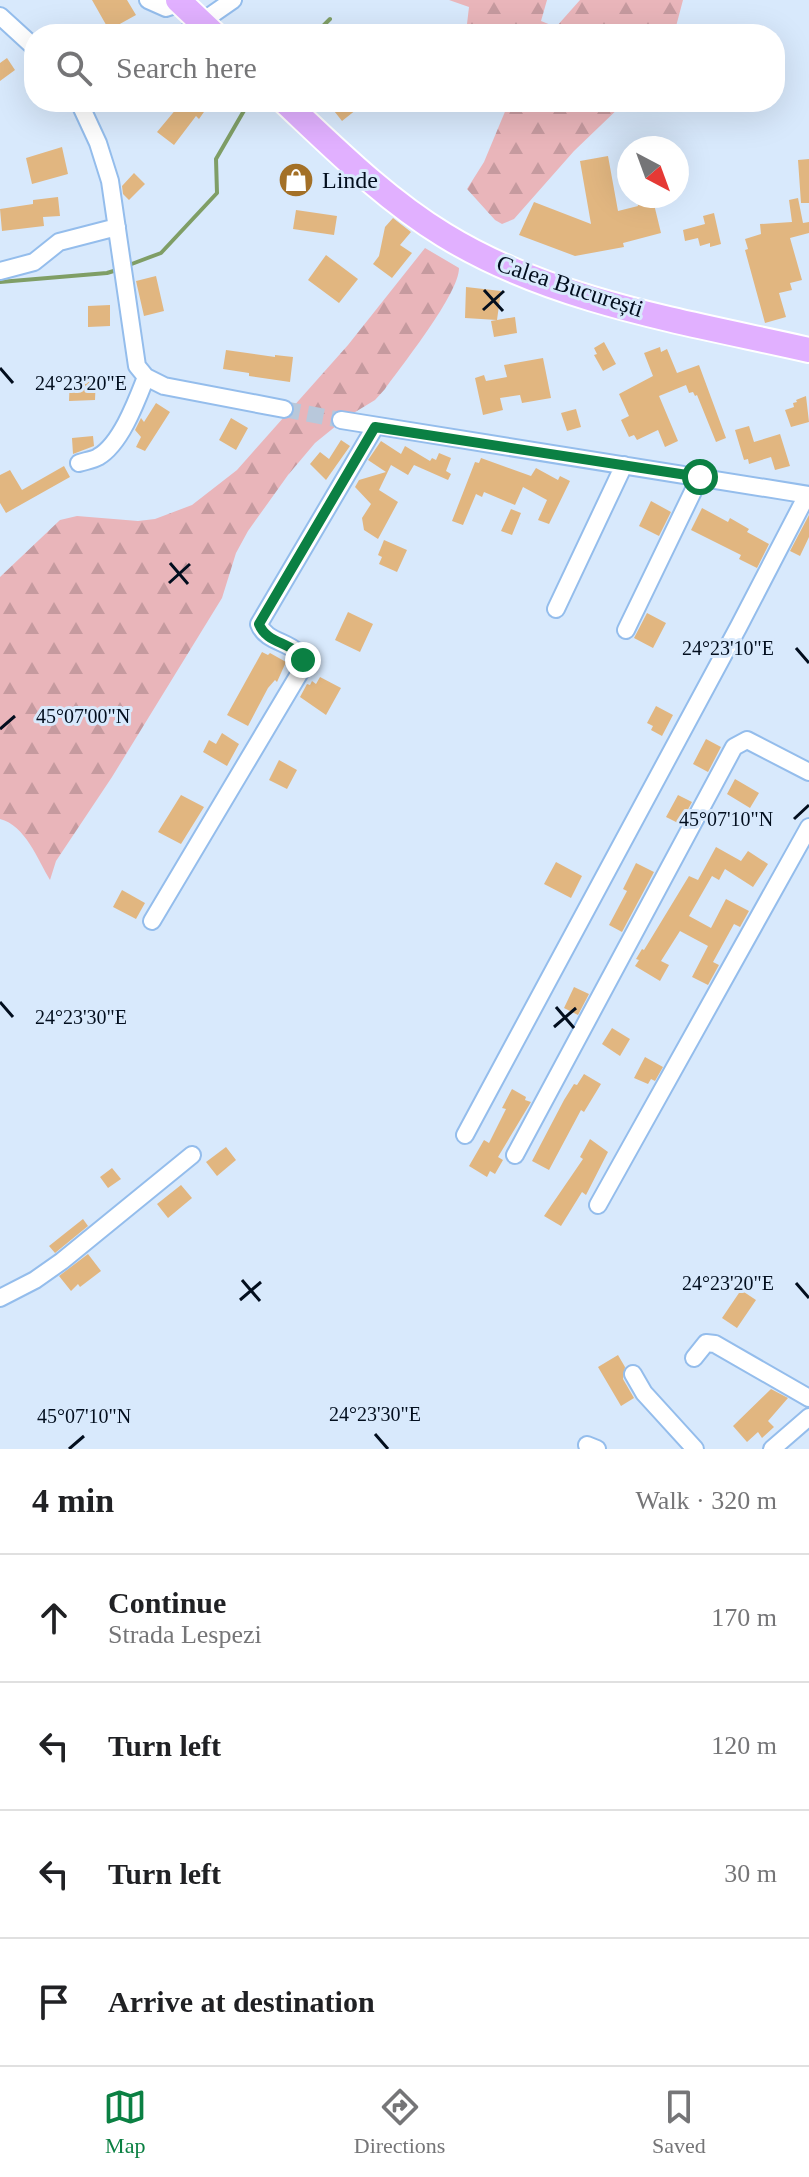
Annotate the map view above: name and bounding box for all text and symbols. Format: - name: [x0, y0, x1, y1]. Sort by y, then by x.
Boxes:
- search box: [24, 24, 785, 112]
- icon: search: [52, 46, 96, 90]
- text: Search here: [116, 51, 257, 84]
- north arrow: [617, 136, 689, 208]
- shop icon: Linde: [277, 161, 315, 199]
- place label: Linde: [322, 167, 378, 193]
- street label: Calea București: [493, 250, 647, 322]
- text: 24°23'20"E: [35, 372, 127, 394]
- route start: [682, 459, 718, 495]
- text: 24°23'10"E: [682, 637, 774, 659]
- route end: [285, 642, 321, 678]
- text: 45°07'00"N: [36, 705, 130, 727]
- text: 45°07'10"N: [679, 808, 773, 830]
- text: 24°23'30"E: [35, 1006, 127, 1028]
- text: 24°23'20"E: [682, 1272, 774, 1294]
- text: 24°23'30"E: [329, 1403, 421, 1425]
- text: 45°07'10"N: [37, 1405, 131, 1427]
- text: 4 min: [32, 1482, 114, 1519]
- text: Walk · 320 m: [635, 1486, 777, 1515]
- text: Continue: [108, 1586, 226, 1619]
- icon: ahead: [32, 1596, 76, 1640]
- text: 170 m: [711, 1603, 777, 1632]
- text: Strada Lespezi: [108, 1620, 262, 1649]
- icon: left: [32, 1724, 76, 1768]
- text: Turn left: [108, 1729, 221, 1762]
- text: 120 m: [711, 1731, 777, 1760]
- icon: left: [32, 1852, 76, 1896]
- text: Turn left: [108, 1857, 221, 1890]
- text: 30 m: [724, 1859, 777, 1888]
- icon: arrive: [32, 1980, 76, 2024]
- text: Arrive at destination: [108, 1985, 375, 2018]
- tab: Map: [103, 2085, 147, 2159]
- tab: Directions: [354, 2085, 445, 2159]
- tab: Saved: [652, 2085, 706, 2159]

